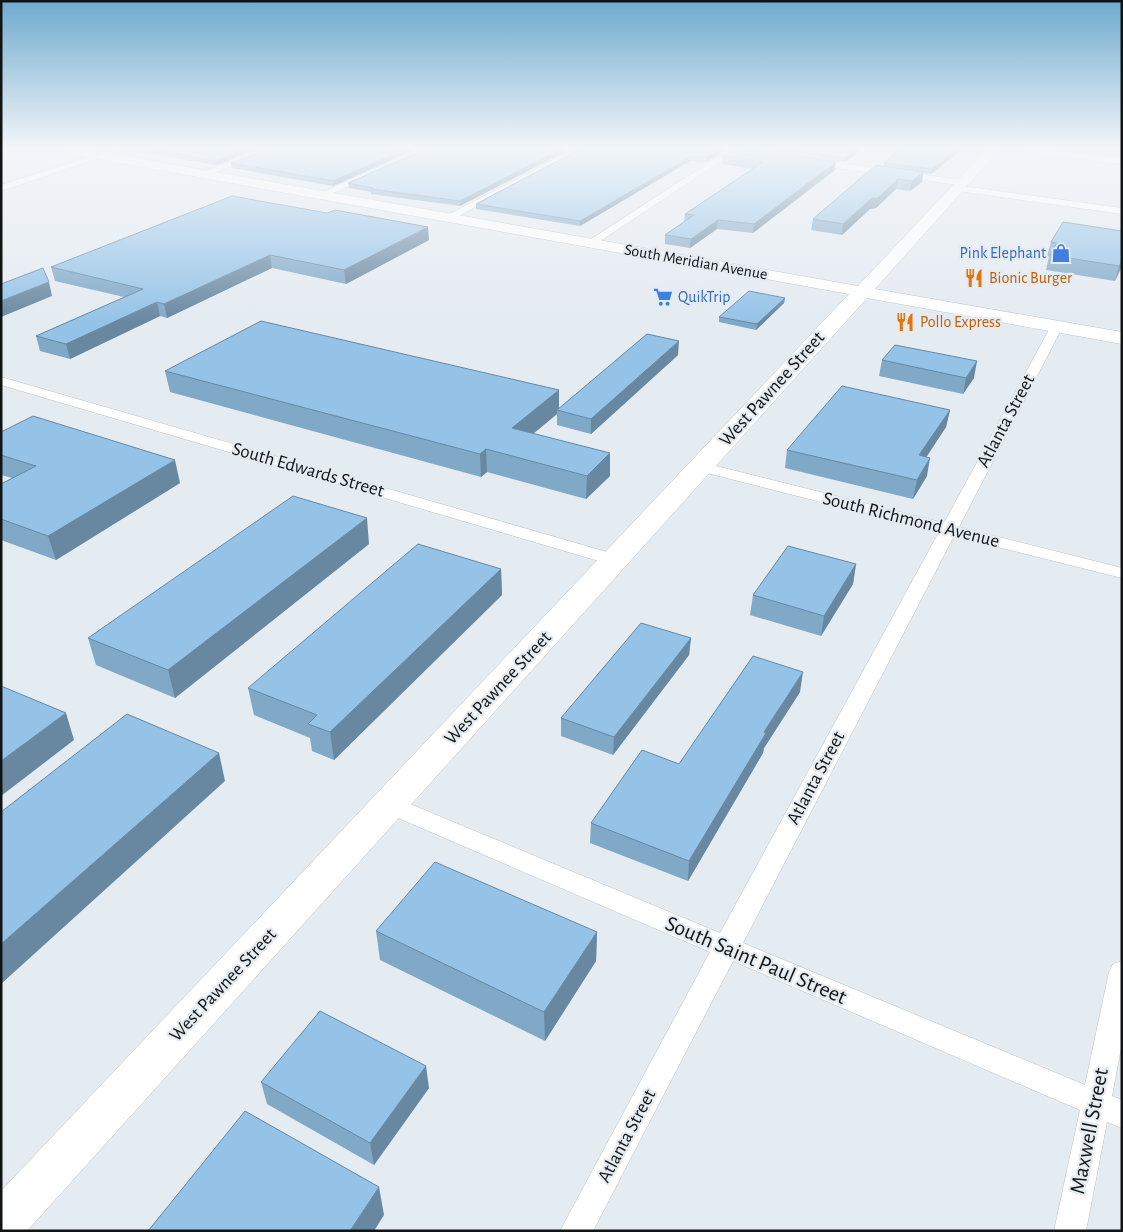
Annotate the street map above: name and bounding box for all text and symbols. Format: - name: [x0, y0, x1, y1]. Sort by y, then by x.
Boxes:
- street label: South Meridian Avenue: [623, 242, 769, 282]
- shop icon: Pink Elephant: [1050, 242, 1072, 264]
- place label: Pink Elephant: [960, 245, 1046, 261]
- restaurant icon: Bionic Burger: [963, 267, 985, 289]
- place label: Bionic Burger: [989, 270, 1073, 286]
- supermarket icon: QuikTrip: [652, 286, 674, 308]
- place label: QuikTrip: [678, 289, 731, 306]
- restaurant icon: Pollo Express: [894, 311, 916, 333]
- place label: Pollo Express: [920, 314, 1001, 330]
- street label: West Pawnee Street: [716, 328, 828, 450]
- street label: Atlanta Street: [974, 371, 1038, 471]
- street label: South Edwards Street: [230, 439, 386, 501]
- street label: South Richmond Avenue: [821, 489, 1001, 551]
- street label: West Pawnee Street: [441, 628, 555, 748]
- street label: Atlanta Street: [784, 728, 848, 828]
- street label: South Saint Paul Street: [662, 912, 850, 1008]
- street label: West Pawnee Street: [166, 925, 280, 1045]
- street label: Maxwell Street: [1066, 1066, 1112, 1196]
- street label: Atlanta Street: [595, 1086, 659, 1186]

